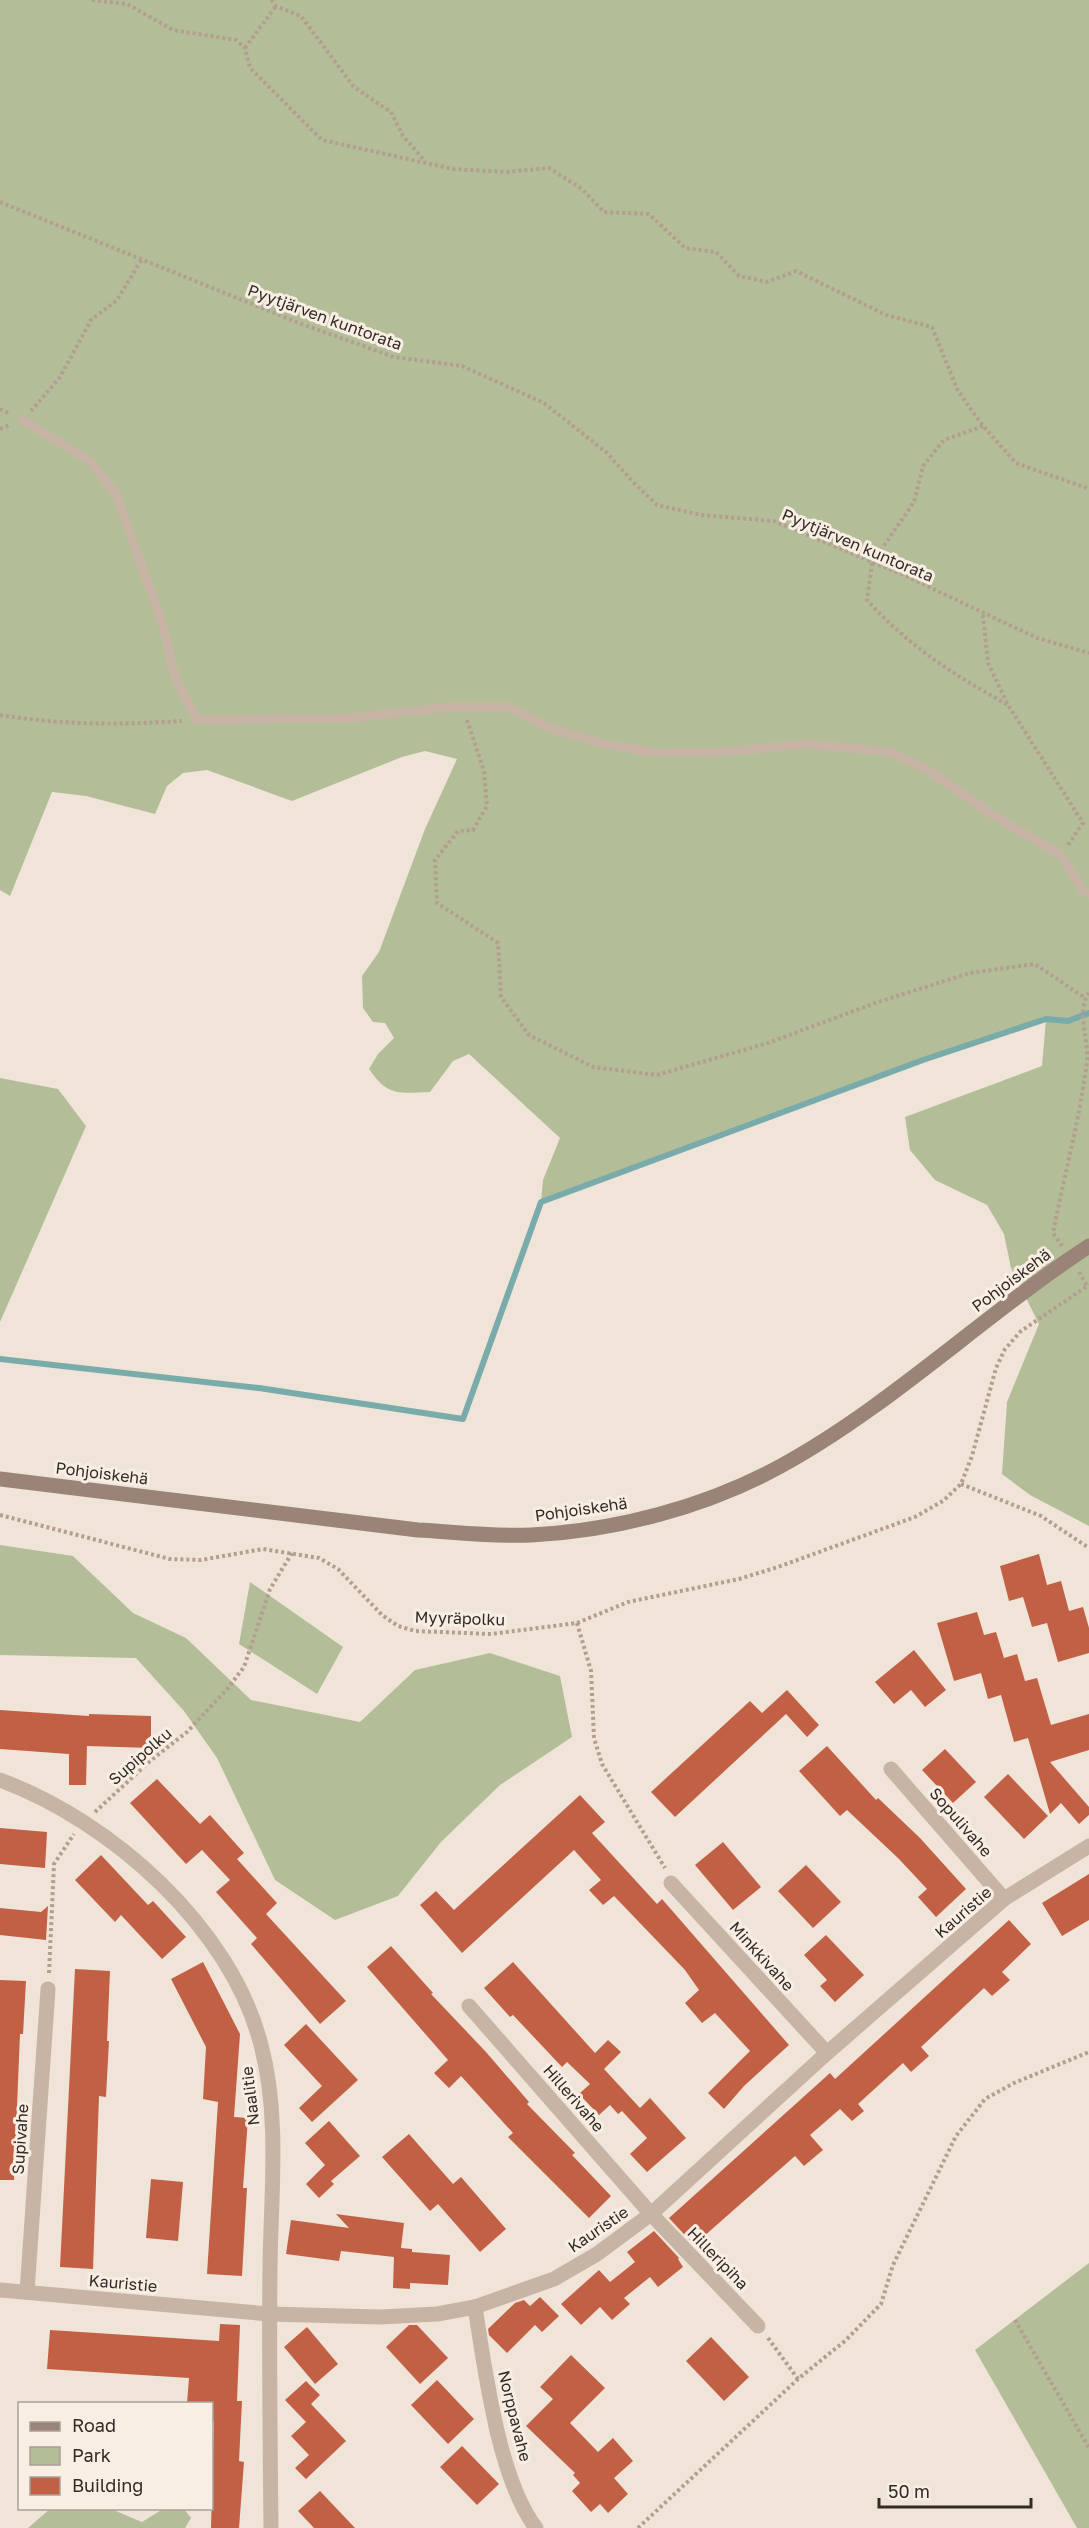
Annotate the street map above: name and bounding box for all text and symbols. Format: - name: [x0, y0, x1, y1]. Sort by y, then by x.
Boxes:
- street label: Pyytjärven kuntorata: [245, 280, 405, 354]
- street label: Pyytjärven kuntorata: [779, 504, 937, 586]
- street label: Pohjoiskehä: [968, 1244, 1054, 1316]
- street label: Pohjoiskehä: [54, 1457, 150, 1489]
- street label: Pohjoiskehä: [533, 1493, 629, 1525]
- street label: Myyräpolku: [414, 1606, 506, 1630]
- street label: Supipolku: [104, 1723, 176, 1789]
- street label: Sopulivahe: [925, 1783, 997, 1861]
- street label: Kauristie: [931, 1882, 995, 1942]
- street label: Minkkivahe: [725, 1917, 799, 1995]
- street label: Hillerivahe: [539, 2060, 609, 2136]
- street label: Naalitie: [236, 2065, 264, 2127]
- street label: Supivahe: [8, 2103, 32, 2175]
- street label: Kauristie: [564, 2202, 632, 2256]
- street label: Hilleripiha: [683, 2223, 753, 2293]
- street label: Kauristie: [88, 2270, 158, 2296]
- street label: Norppavahe: [494, 2368, 536, 2464]
- legend: [18, 2402, 213, 2510]
- text: Road: [72, 2414, 116, 2436]
- text: Park: [72, 2444, 111, 2466]
- scale bar: [879, 2471, 1030, 2509]
- text: Building: [72, 2474, 143, 2496]
- text: 50 m: [888, 2480, 930, 2502]

